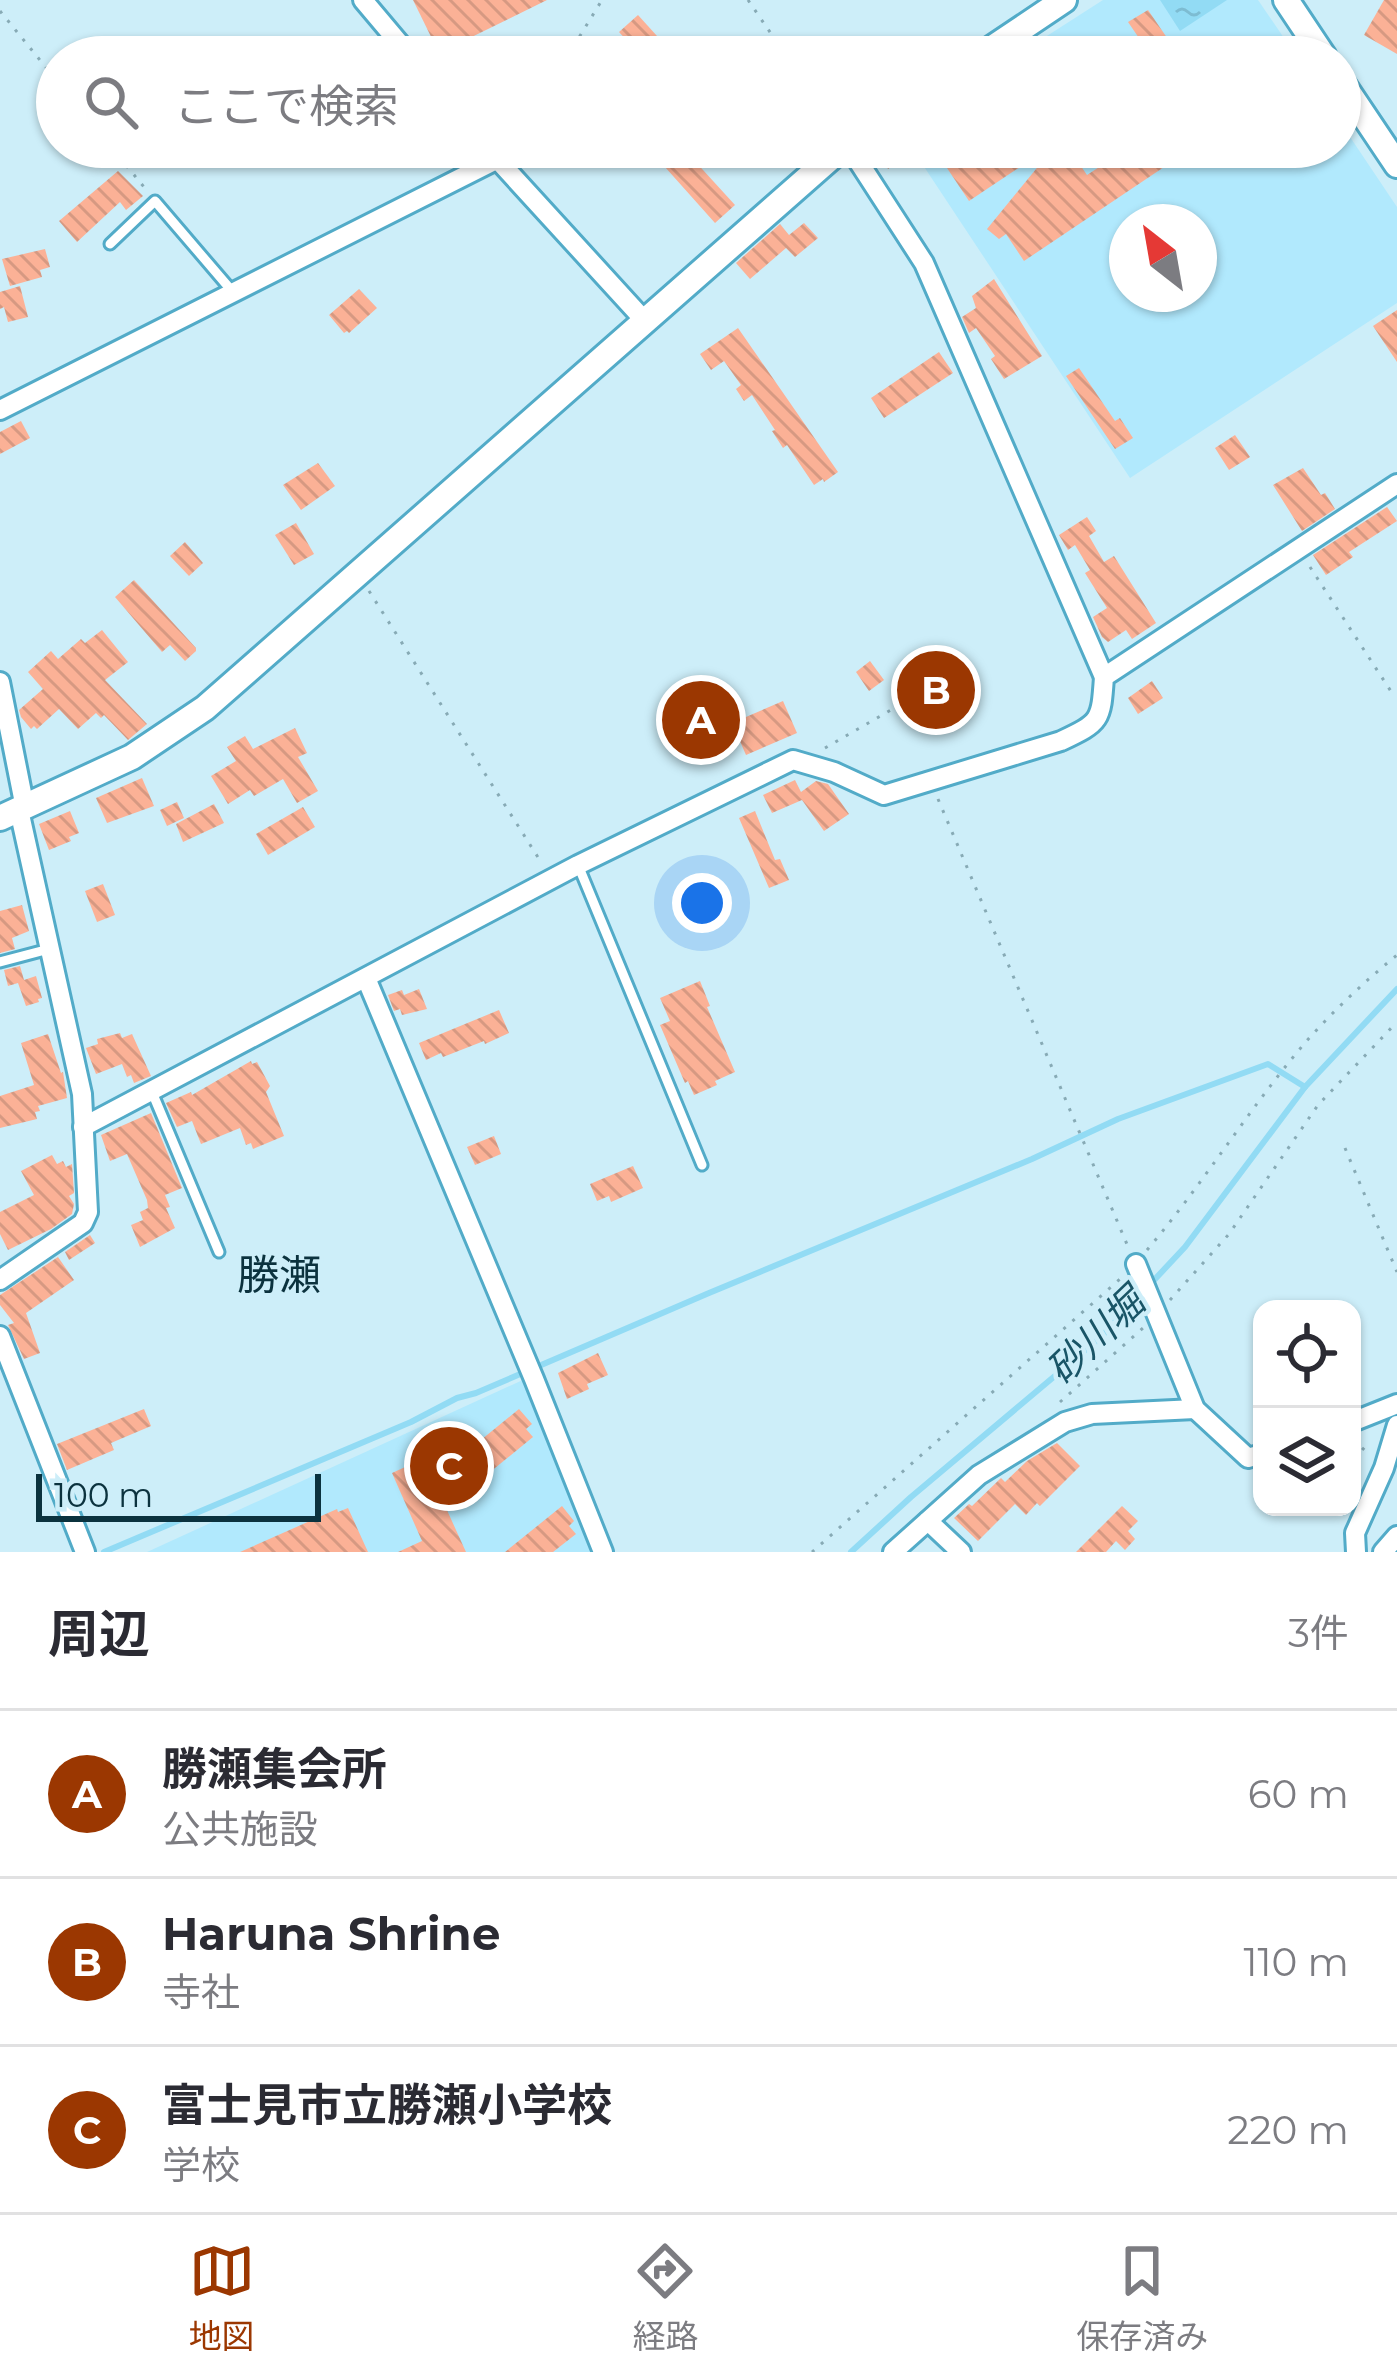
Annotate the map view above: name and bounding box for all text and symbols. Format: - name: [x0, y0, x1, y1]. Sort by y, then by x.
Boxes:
- search box: [36, 36, 1361, 168]
- icon: search: [78, 69, 144, 135]
- text: ここで検索: [174, 78, 399, 133]
- north arrow: [1109, 204, 1217, 312]
- pin: B: [897, 645, 975, 735]
- pin: A: [662, 675, 740, 765]
- your location: [672, 873, 732, 933]
- district label: 勝瀬: [237, 1249, 321, 1301]
- water label: 砂川堀: [1036, 1275, 1157, 1394]
- map controls: [1253, 1300, 1361, 1516]
- button: locate: [1253, 1300, 1361, 1408]
- button: layers: [1253, 1408, 1361, 1516]
- pin: C: [410, 1421, 488, 1511]
- scale bar: [36, 1468, 321, 1521]
- text: 100 m: [54, 1475, 153, 1515]
- text: 周辺: [48, 1603, 150, 1665]
- text: 3件: [1288, 1609, 1349, 1657]
- text: 勝瀬集会所: [162, 1741, 387, 1796]
- text: A: [72, 1770, 102, 1818]
- text: 60 m: [1248, 1770, 1349, 1818]
- text: 公共施設: [162, 1805, 318, 1853]
- text: Haruna Shrine: [162, 1906, 500, 1961]
- text: B: [72, 1938, 102, 1986]
- text: 110 m: [1243, 1938, 1349, 1986]
- text: 寺社: [162, 1968, 240, 2016]
- text: 富士見市立勝瀬小学校: [162, 2077, 612, 2132]
- text: C: [73, 2106, 101, 2154]
- text: 220 m: [1227, 2106, 1349, 2154]
- text: 学校: [162, 2141, 240, 2189]
- tab: 地図: [189, 2238, 255, 2358]
- tab: 経路: [632, 2238, 698, 2358]
- tab: 保存済み: [1076, 2238, 1208, 2358]

